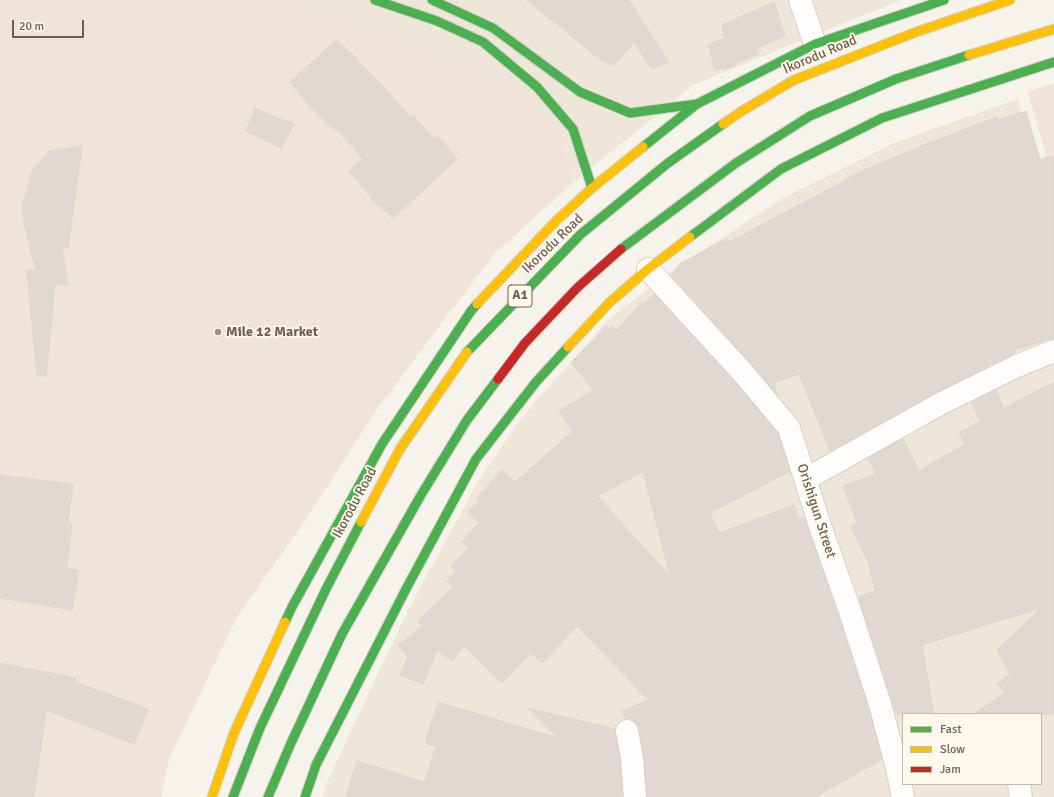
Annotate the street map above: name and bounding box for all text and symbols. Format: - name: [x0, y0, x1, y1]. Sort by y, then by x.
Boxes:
- scale bar: [14, 12, 86, 38]
- text: 20 m: [19, 19, 44, 34]
- street label: Ikorodu Road: [781, 32, 859, 78]
- street label: Ikorodu Road: [519, 211, 587, 277]
- road number: A1: [508, 285, 532, 307]
- place label: Mile 12 Market: [226, 324, 318, 340]
- marker: Mile 12 Market: [213, 327, 223, 337]
- street label: Orishigun Street: [793, 462, 839, 560]
- street label: Ikorodu Road: [329, 464, 381, 542]
- legend: [902, 713, 1042, 785]
- text: Fast: [940, 722, 961, 737]
- text: Slow: [940, 742, 965, 757]
- text: Jam: [940, 762, 961, 777]

